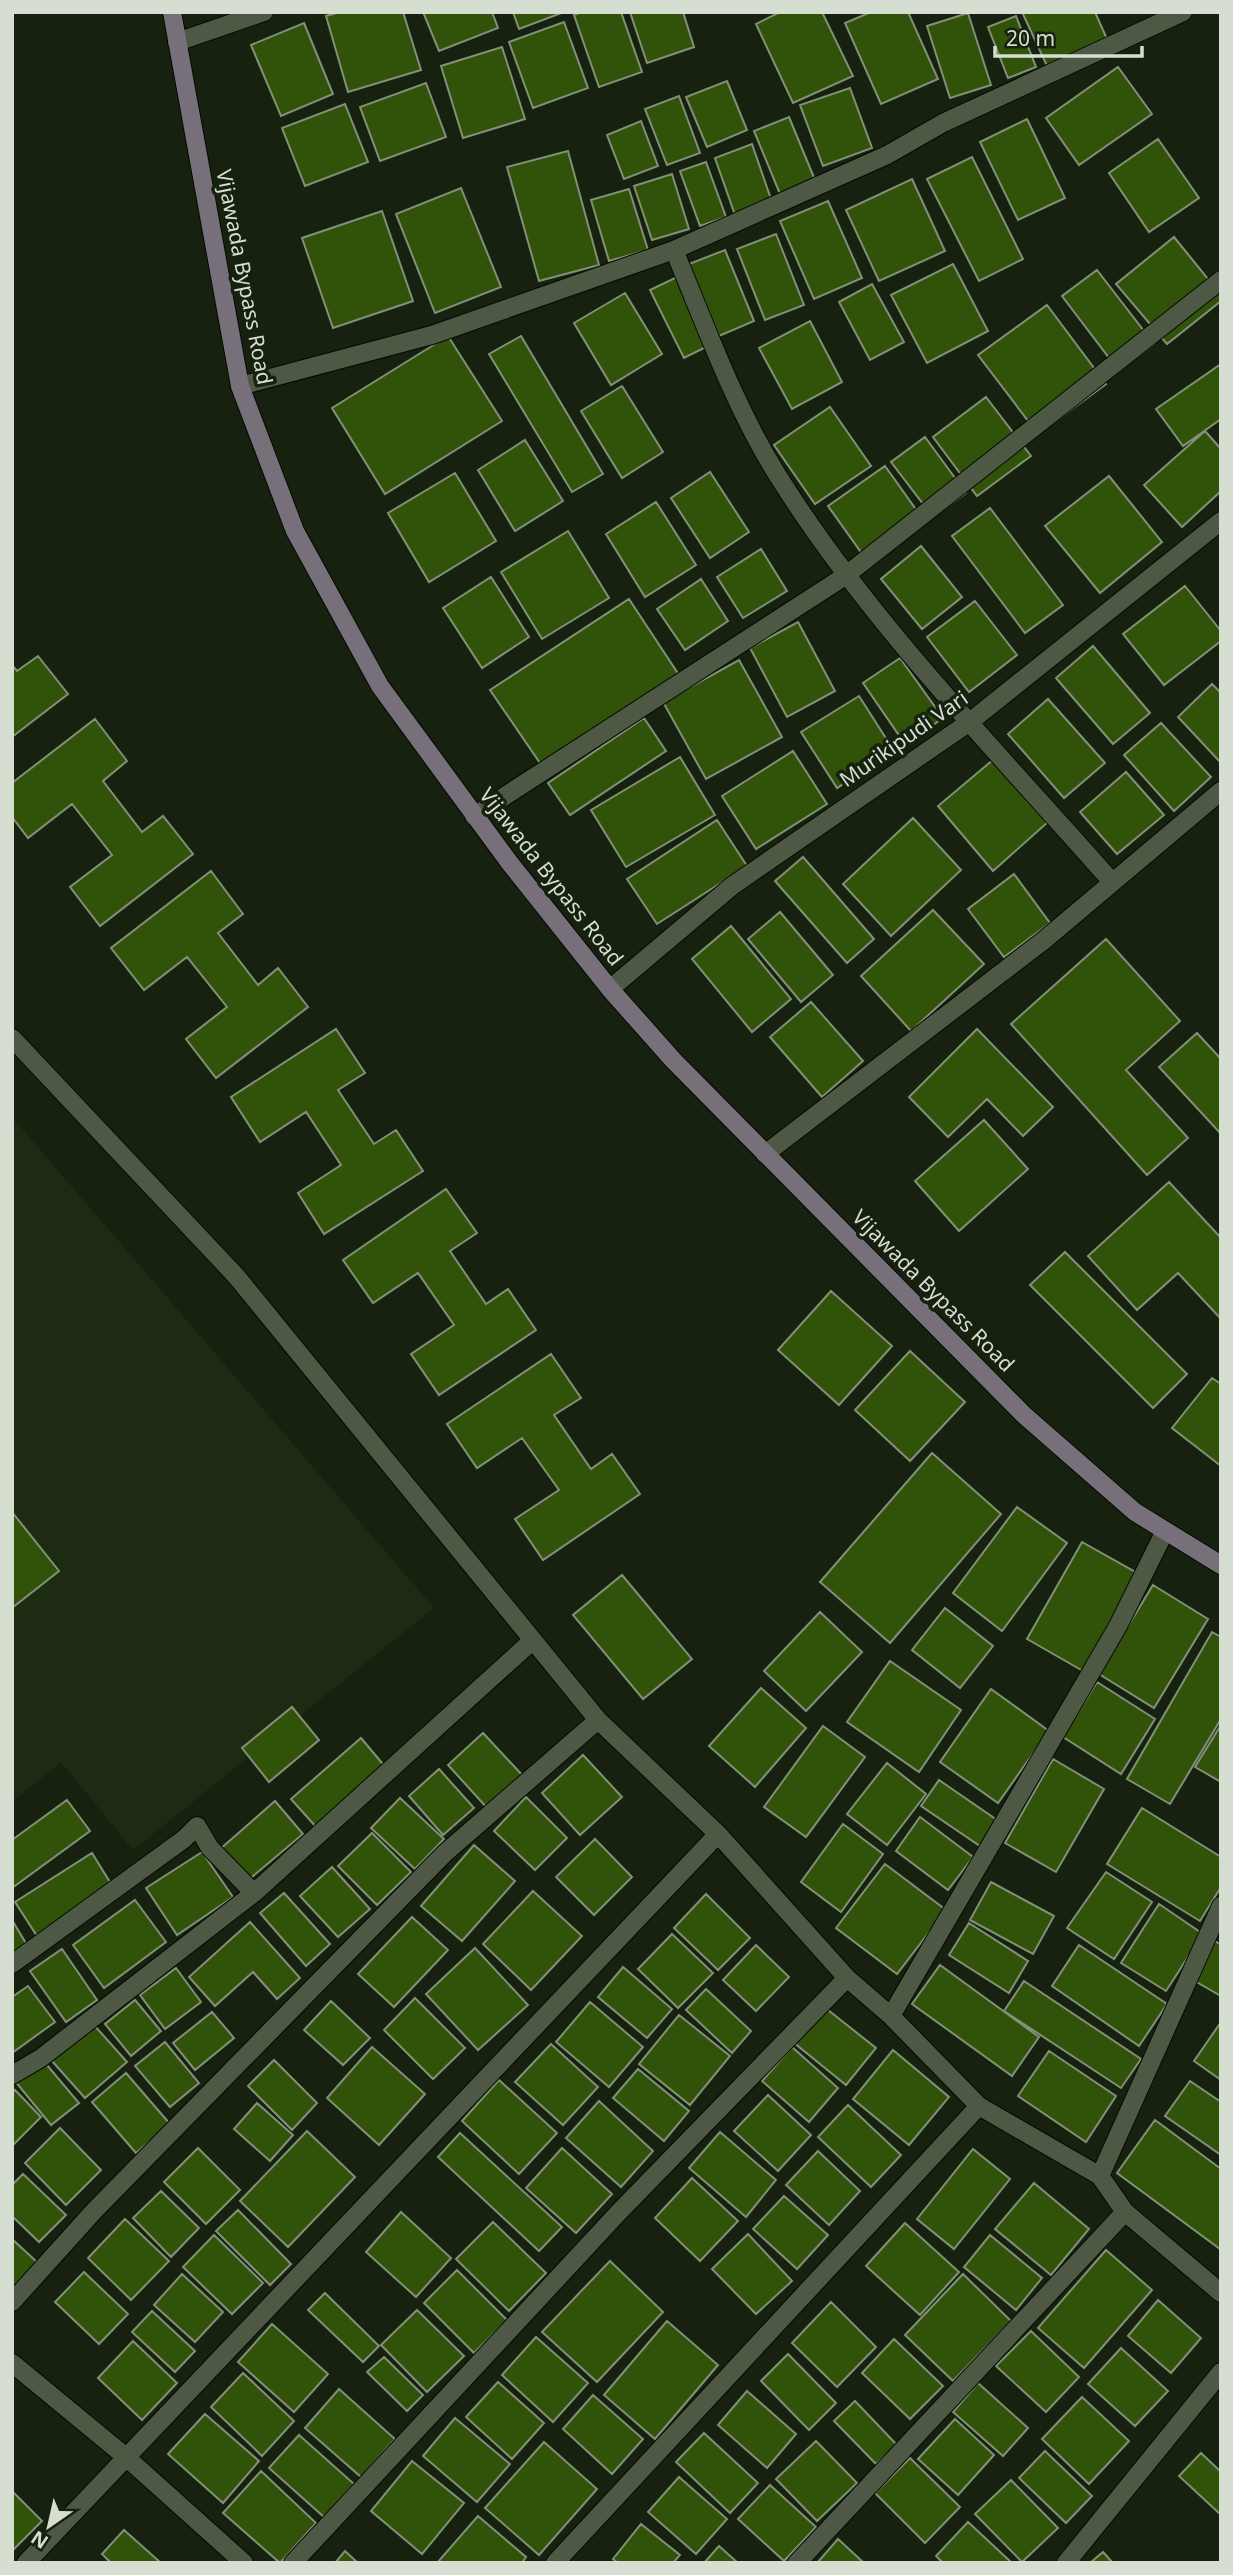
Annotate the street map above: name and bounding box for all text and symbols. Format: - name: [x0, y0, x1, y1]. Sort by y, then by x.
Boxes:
- scale bar: [995, 14, 1142, 58]
- text: 20 m: [1006, 24, 1055, 52]
- street label: Vijawada Bypass Road: [210, 167, 280, 387]
- street label: Murikipudi Vari: [834, 684, 973, 793]
- street label: Vijawada Bypass Road: [473, 782, 630, 971]
- street label: Vijawada Bypass Road: [846, 1203, 1021, 1378]
- north arrow: [14, 2491, 84, 2561]
- text: N: [26, 2525, 53, 2555]

